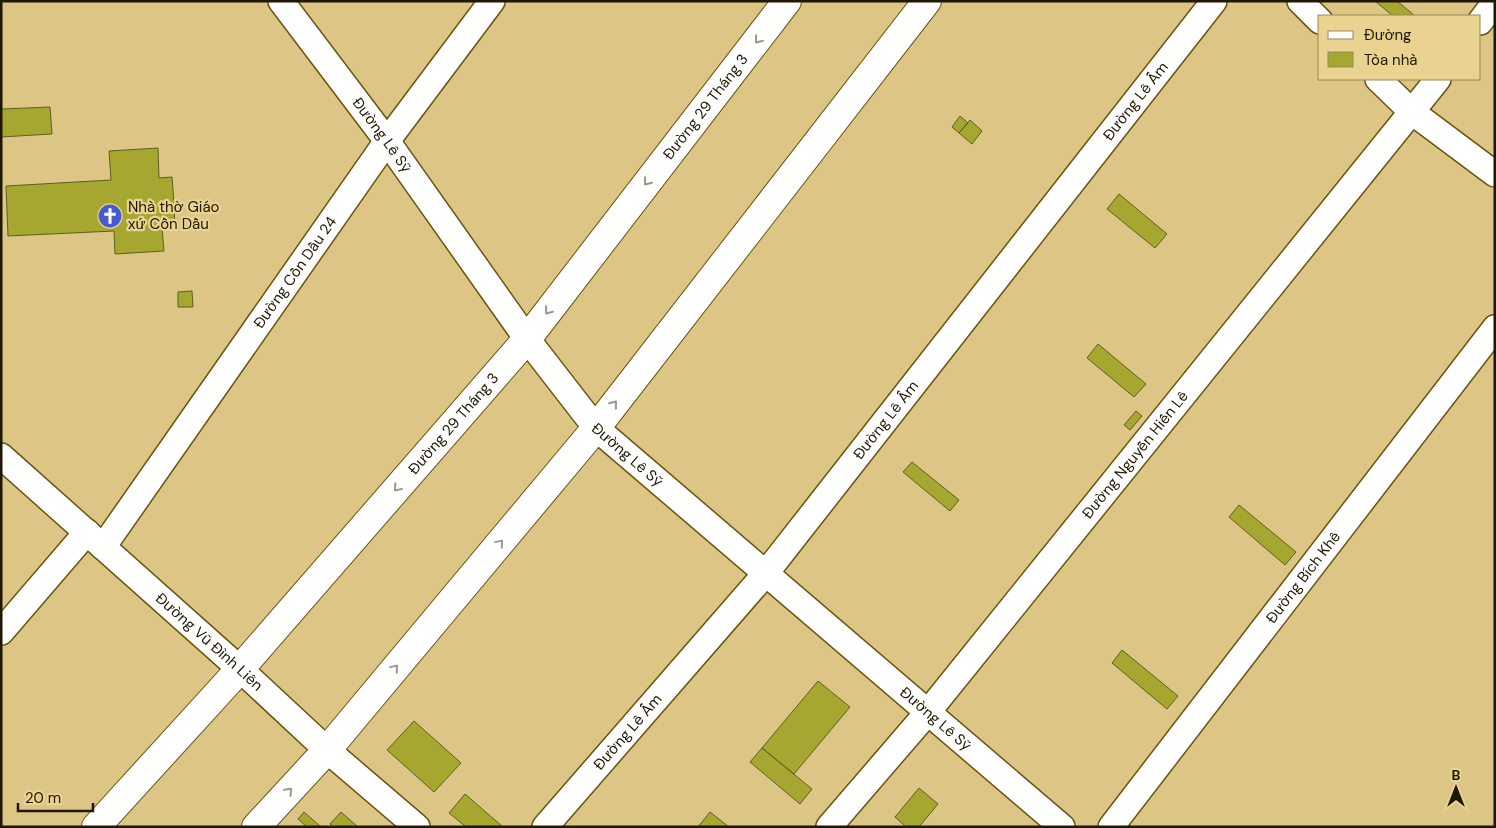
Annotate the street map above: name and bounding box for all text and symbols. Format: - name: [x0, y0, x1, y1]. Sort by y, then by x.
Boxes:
- legend: [1318, 15, 1481, 80]
- text: Đường: [1364, 25, 1412, 45]
- one-way arrow: [755, 34, 763, 43]
- street label: Đường 29 Tháng 3: [658, 50, 753, 164]
- text: Tòa nhà: [1364, 50, 1418, 70]
- street label: Đường Lê Ấm: [1098, 58, 1173, 145]
- street label: Đường Lê Sỹ: [348, 94, 417, 177]
- one-way arrow: [645, 176, 653, 185]
- place label: Nhà thờ Giáo xứ Cồn Dầu: [128, 197, 220, 234]
- church icon: Nhà thờ Giáo xứ Cồn Dầu: [97, 203, 123, 229]
- street label: Đường Cồn Dầu 24: [249, 213, 341, 332]
- one-way arrow: [546, 305, 554, 314]
- street label: Đường 29 Tháng 3: [404, 369, 503, 479]
- street label: Đường Lê Ấm: [849, 376, 923, 464]
- street label: Đường Nguyễn Hiến Lê: [1078, 387, 1193, 523]
- one-way arrow: [609, 401, 618, 410]
- street label: Đường Lê Sỹ: [587, 418, 668, 492]
- one-way arrow: [394, 482, 403, 491]
- street label: Đường Bích Khê: [1261, 527, 1345, 627]
- one-way arrow: [494, 540, 503, 549]
- street label: Đường Vũ Đình Liên: [151, 588, 267, 695]
- one-way arrow: [390, 665, 398, 674]
- street label: Đường Lê Sỹ: [896, 682, 976, 756]
- street label: Đường Lê Ấm: [589, 690, 666, 774]
- north arrow: [1431, 763, 1481, 813]
- text: B: [1452, 766, 1461, 784]
- scale bar: [18, 780, 92, 812]
- one-way arrow: [283, 787, 292, 796]
- text: 20 m: [25, 788, 61, 808]

